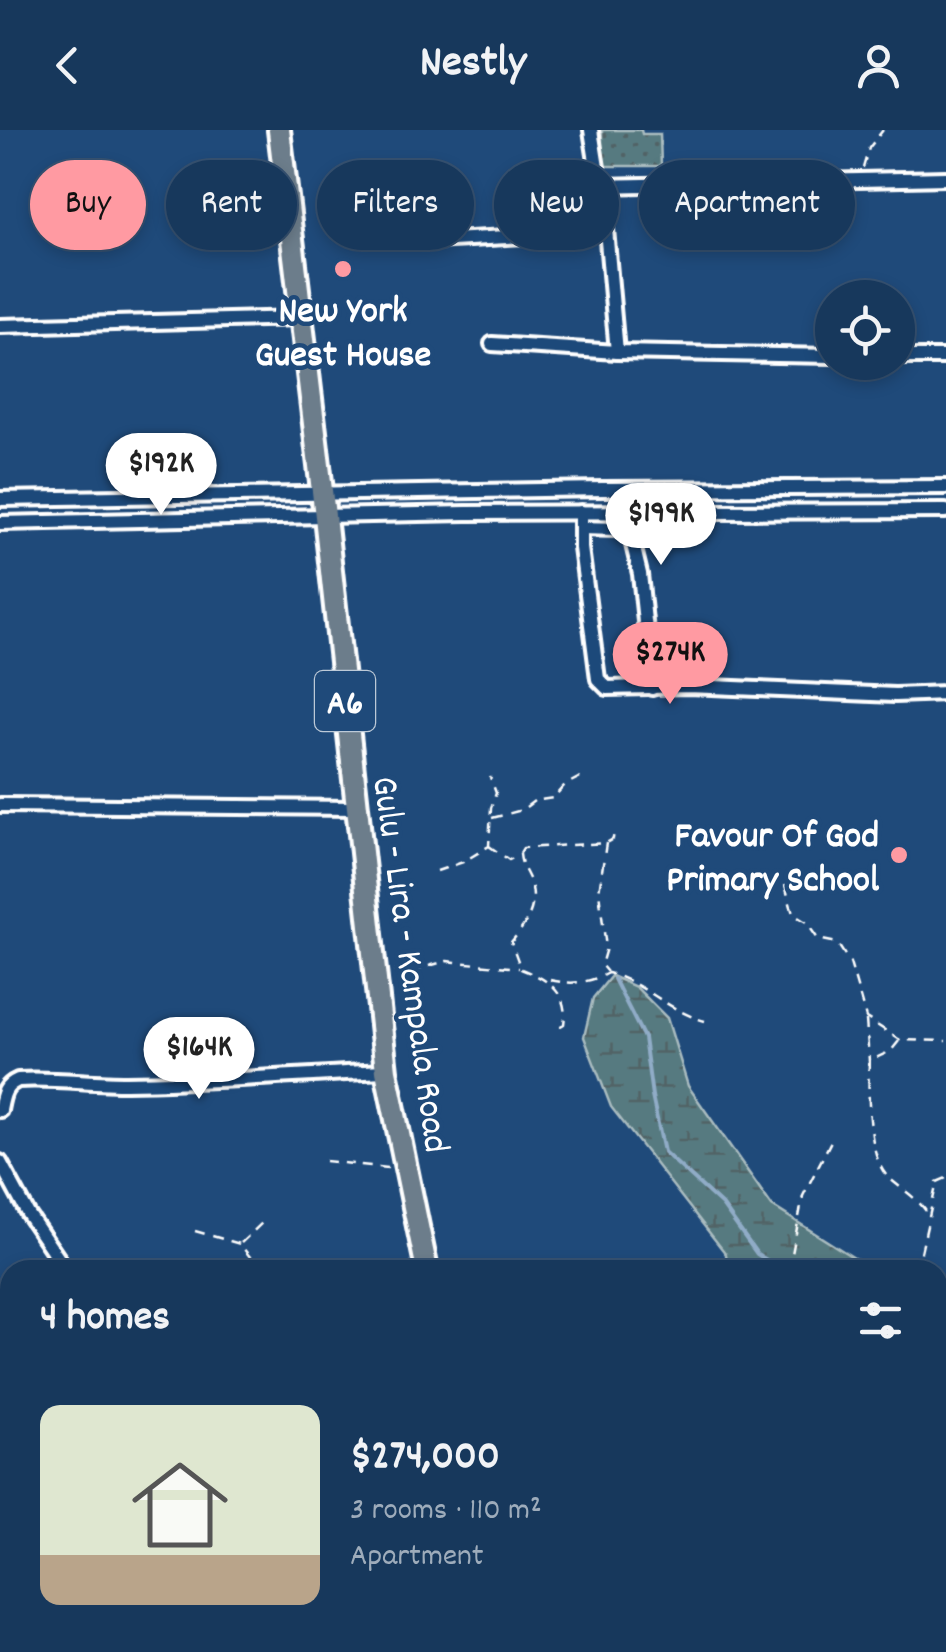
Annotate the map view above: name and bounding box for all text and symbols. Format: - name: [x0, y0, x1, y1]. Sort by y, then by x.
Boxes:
- text: Nestly: [420, 33, 526, 97]
- icon: back: [40, 38, 95, 93]
- icon: person: [851, 38, 906, 93]
- chip: Buy: [30, 160, 146, 250]
- chip: Rent: [166, 160, 297, 250]
- chip: Filters: [317, 160, 474, 250]
- chip: New: [494, 160, 619, 250]
- chip: Apartment: [639, 160, 855, 250]
- marker: New York Guest House: [332, 258, 354, 280]
- map controls: [815, 280, 915, 380]
- button: locate: [815, 280, 915, 380]
- place label: New York Guest House: [255, 286, 431, 385]
- pin: $192K: [91, 433, 231, 518]
- text: $192K: [128, 442, 194, 488]
- pin: $199K: [591, 483, 731, 568]
- text: $199K: [627, 492, 695, 538]
- pin: $274K: [600, 622, 740, 707]
- text: $274K: [635, 631, 705, 677]
- road number: A6: [315, 671, 375, 731]
- street label: Gulu - Lira - Kampala Road: [354, 773, 461, 1157]
- place label: Favour Of God Primary School: [666, 811, 880, 910]
- marker: Favour Of God Primary School: [888, 844, 910, 866]
- pin: $164K: [129, 1017, 269, 1102]
- text: $164K: [166, 1026, 232, 1072]
- text: 4 homes: [40, 1290, 170, 1350]
- icon: filters: [853, 1293, 908, 1348]
- text: $274,000: [350, 1429, 500, 1489]
- icon: home: [120, 1445, 240, 1565]
- text: 3 rooms · 110 m²: [350, 1489, 542, 1535]
- text: Apartment: [350, 1535, 484, 1581]

